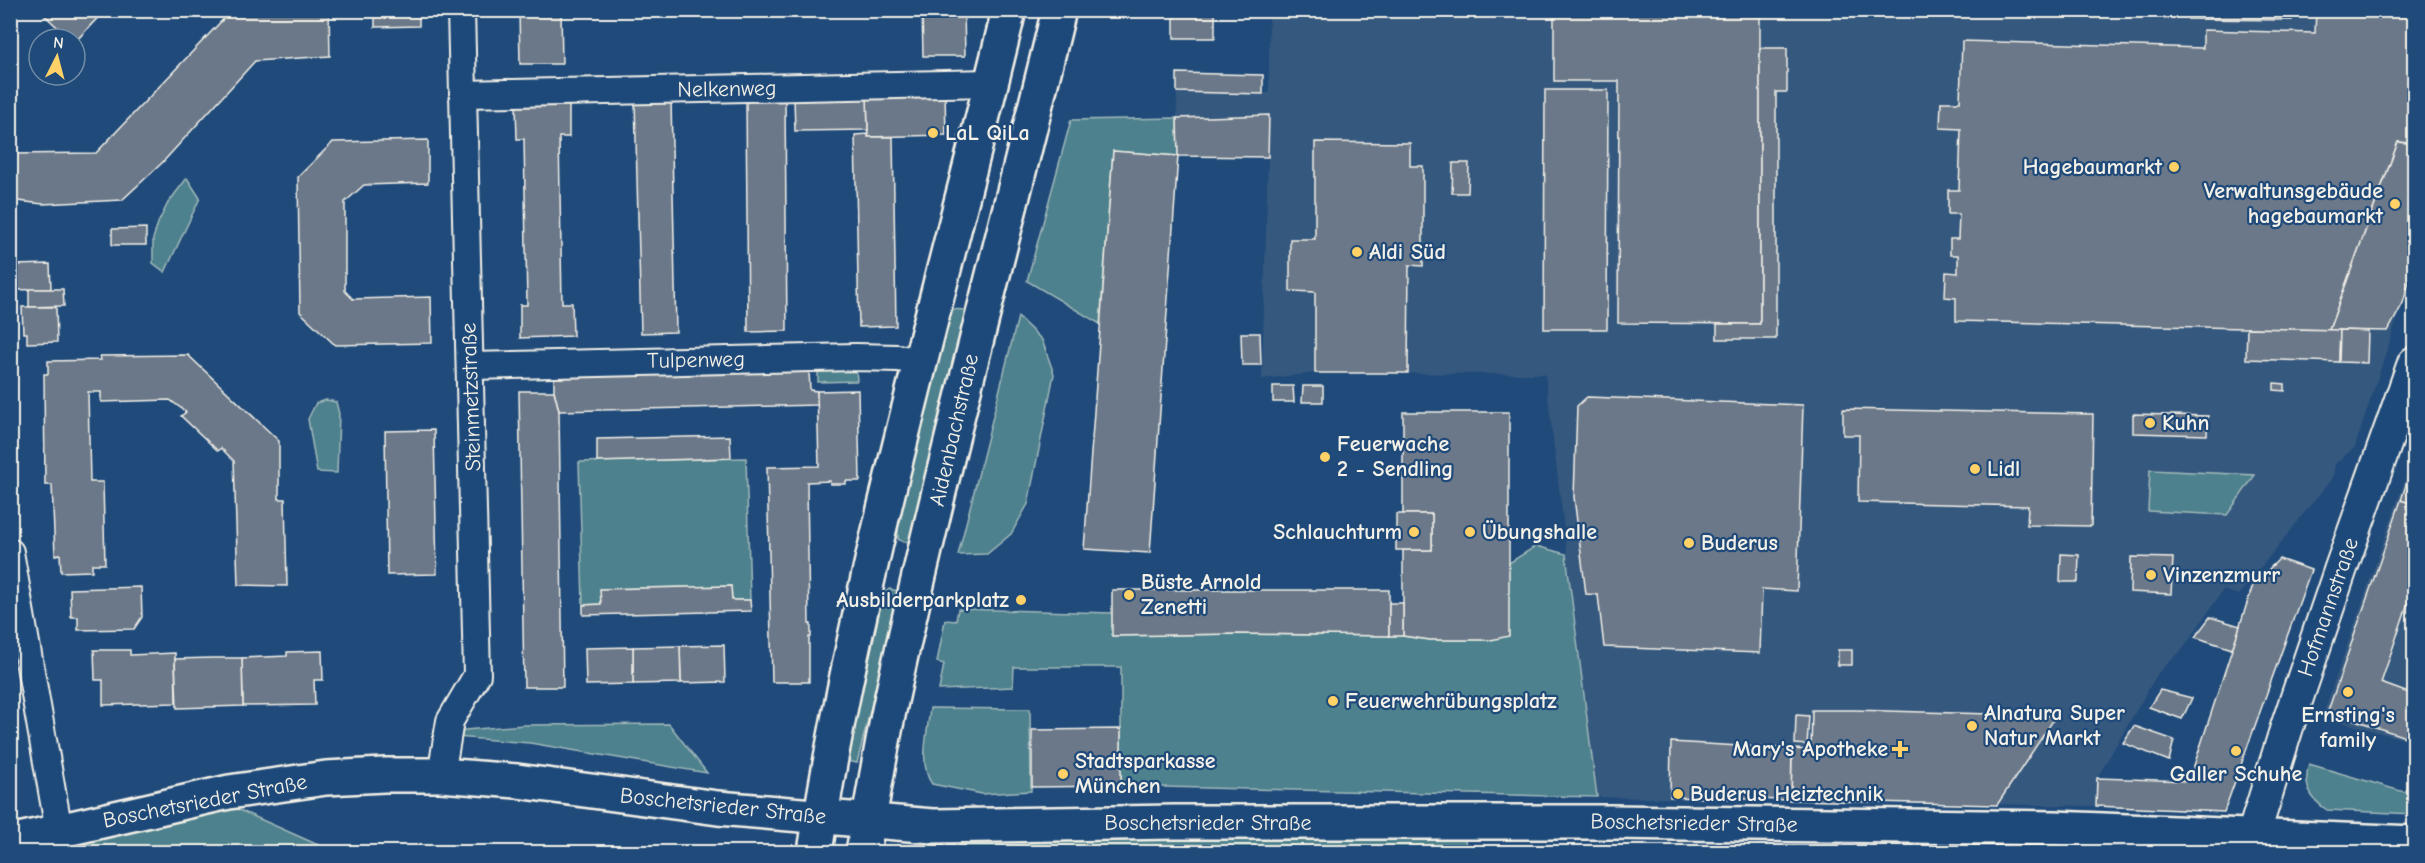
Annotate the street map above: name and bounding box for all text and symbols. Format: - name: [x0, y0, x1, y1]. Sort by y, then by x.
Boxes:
- north arrow: [27, 27, 87, 87]
- text: N: [52, 34, 65, 53]
- street label: Nelkenweg: [677, 75, 777, 103]
- place label: LaL QiLa: [945, 120, 1030, 146]
- marker: LaL QiLa: [926, 126, 940, 140]
- place label: Hagebaumarkt: [2023, 154, 2163, 180]
- marker: Hagebaumarkt: [2167, 160, 2181, 174]
- place label: Verwaltunsgebäude hagebaumarkt: [2204, 178, 2384, 229]
- marker: Verwaltunsgebäude hagebaumarkt: [2388, 197, 2402, 211]
- place label: Aldi Süd: [1369, 239, 1446, 265]
- marker: Aldi Süd: [1350, 245, 1364, 259]
- street label: Steinmetzstraße: [455, 322, 487, 472]
- street label: Tulpenweg: [647, 346, 745, 374]
- street label: Aidenbachstraße: [924, 351, 984, 509]
- place label: Kuhn: [2162, 410, 2209, 436]
- marker: Kuhn: [2143, 416, 2157, 430]
- place label: Feuerwache 2 - Sendling: [1337, 431, 1453, 482]
- marker: Feuerwache 2 - Sendling: [1318, 450, 1332, 464]
- place label: Lidl: [1987, 456, 2020, 482]
- marker: Lidl: [1968, 462, 1982, 476]
- place label: Schlauchturm: [1273, 519, 1402, 545]
- place label: Übungshalle: [1482, 519, 1597, 545]
- marker: Schlauchturm: [1407, 525, 1421, 539]
- marker: Übungshalle: [1463, 525, 1477, 539]
- place label: Buderus: [1701, 530, 1778, 556]
- street label: Hofmannstraße: [2292, 534, 2364, 680]
- marker: Buderus: [1682, 536, 1696, 550]
- place label: Vinzenzmurr: [2163, 562, 2280, 588]
- marker: Vinzenzmurr: [2144, 568, 2158, 582]
- place label: Büste Arnold Zenetti: [1141, 569, 1262, 620]
- place label: Ausbilderparkplatz: [836, 587, 1010, 613]
- marker: Büste Arnold Zenetti: [1122, 588, 1136, 602]
- marker: Ausbilderparkplatz: [1014, 593, 1028, 607]
- marker: Ernsting's family: [2341, 685, 2355, 699]
- place label: Feuerwehrübungsplatz: [1345, 688, 1557, 714]
- marker: Feuerwehrübungsplatz: [1326, 694, 1340, 708]
- place label: Alnatura Super Natur Markt: [1984, 700, 2125, 751]
- place label: Ernsting's family: [2301, 702, 2395, 753]
- marker: Alnatura Super Natur Markt: [1965, 719, 1979, 733]
- place label: Mary's Apotheke: [1733, 736, 1888, 762]
- marker: Mary's Apotheke: [1893, 742, 1907, 756]
- marker: Galler Schuhe: [2229, 744, 2243, 758]
- place label: Stadtsparkasse München: [1075, 748, 1216, 799]
- place label: Galler Schuhe: [2170, 761, 2302, 787]
- marker: Stadtsparkasse München: [1056, 767, 1070, 781]
- street label: Boschetsrieder Straße: [101, 768, 309, 834]
- place label: Buderus Heiztechnik: [1690, 781, 1884, 807]
- street label: Boschetsrieder Straße: [619, 782, 827, 830]
- marker: Buderus Heiztechnik: [1671, 787, 1685, 801]
- street label: Boschetsrieder Straße: [1590, 808, 1798, 838]
- street label: Boschetsrieder Straße: [1104, 810, 1312, 836]

